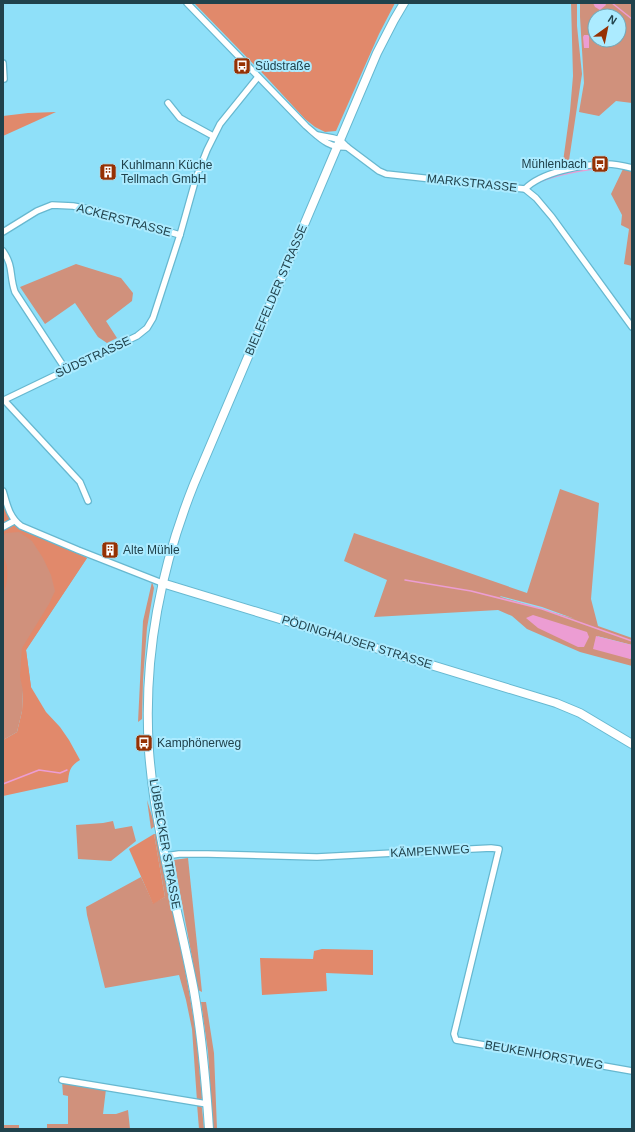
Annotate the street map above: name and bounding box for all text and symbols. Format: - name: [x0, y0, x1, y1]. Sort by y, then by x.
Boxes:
- north arrow: [587, 8, 627, 48]
- text: N: [606, 12, 619, 27]
- bus stop icon: Südstraße: [232, 56, 252, 76]
- place label: Südstraße: [255, 59, 311, 73]
- bus stop icon: Mühlenbach: [590, 154, 610, 174]
- place label: Mühlenbach: [522, 157, 587, 171]
- place label: Kuhlmann Küche Tellmach GmbH: [121, 158, 213, 186]
- building icon: Kuhlmann Küche Tellmach GmbH: [98, 162, 118, 182]
- street label: MARKSTRASSE: [426, 171, 518, 195]
- street label: ACKERSTRASSE: [75, 201, 173, 239]
- street label: BIELEFELDER STRASSE: [242, 222, 310, 358]
- street label: SÜDSTRASSE: [53, 333, 133, 381]
- building icon: Alte Mühle: [100, 540, 120, 560]
- place label: Alte Mühle: [123, 543, 180, 557]
- street label: PÖDINGHAUSER STRASSE: [280, 612, 434, 672]
- bus stop icon: Kamphönerweg: [134, 733, 154, 753]
- place label: Kamphönerweg: [157, 736, 241, 750]
- street label: LÜBBECKER STRASSE: [147, 778, 183, 910]
- street label: KÄMPENWEG: [390, 842, 470, 860]
- street label: BEUKENHORSTWEG: [484, 1038, 604, 1072]

